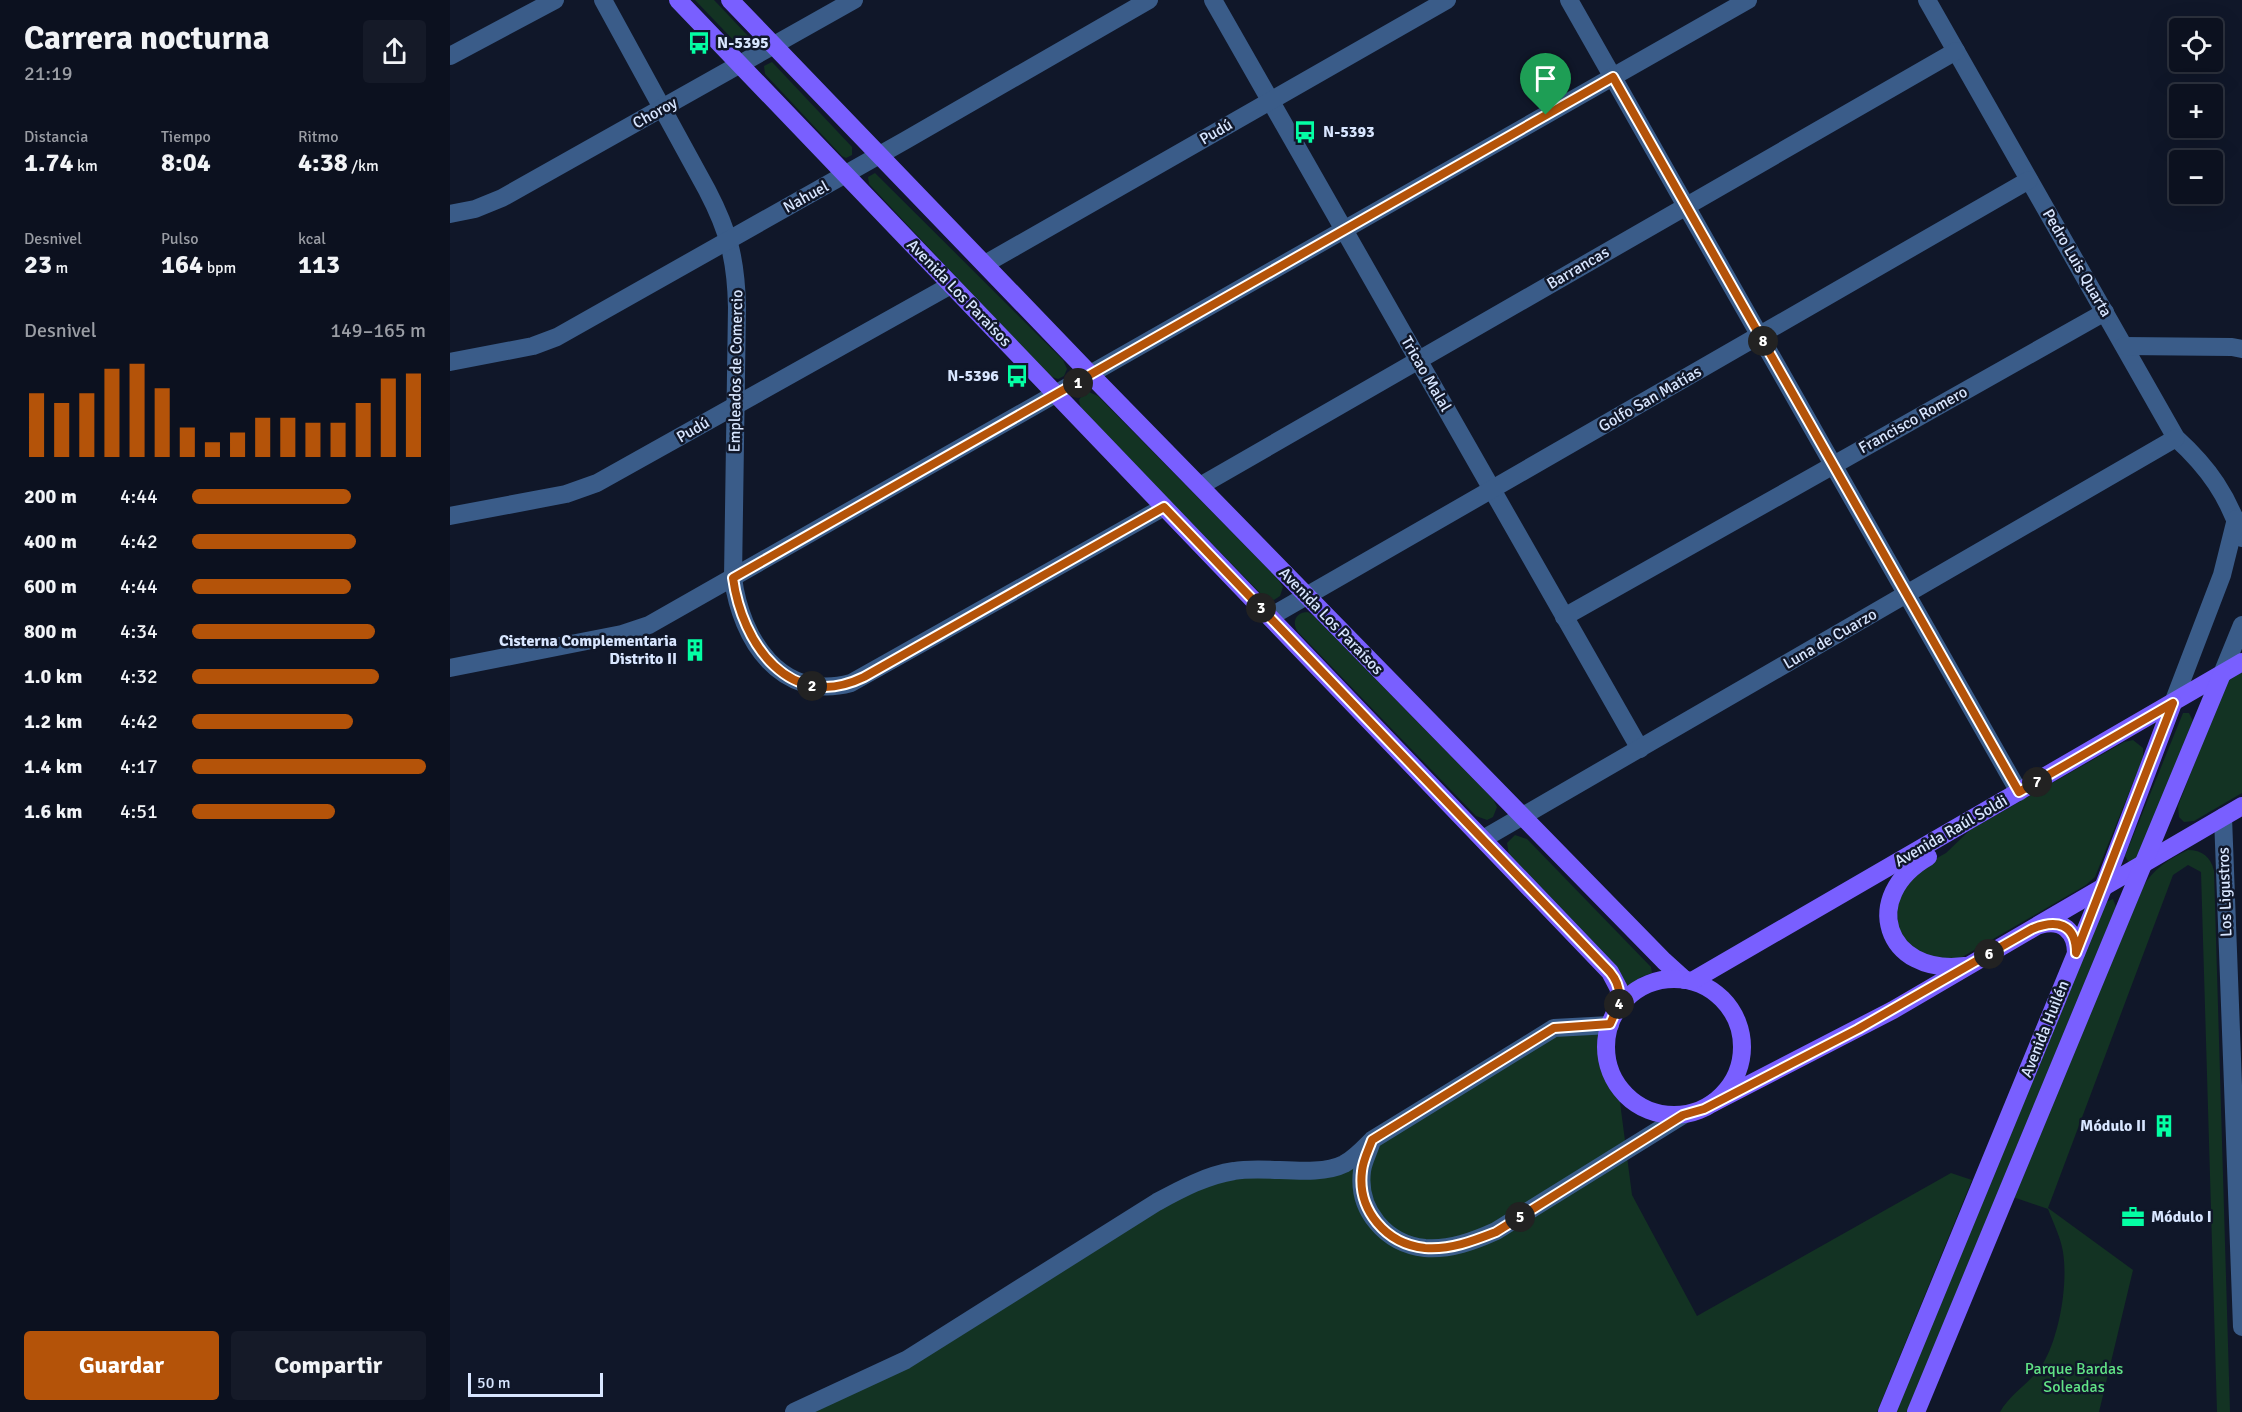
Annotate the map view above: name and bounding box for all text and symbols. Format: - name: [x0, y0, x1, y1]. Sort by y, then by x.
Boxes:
- text: Carrera nocturna: [24, 18, 270, 59]
- map controls: [2169, 18, 2223, 204]
- button: locate: [2169, 18, 2223, 72]
- button: share: [363, 20, 426, 83]
- bus stop icon: N-5395: [686, 30, 712, 56]
- place label: N-5395: [717, 33, 769, 53]
- pin: [1520, 53, 1571, 115]
- text: 21:19: [24, 61, 73, 86]
- icon: arrive: [1529, 62, 1562, 95]
- button: +: [2169, 84, 2223, 138]
- street label: Choroy: [629, 92, 681, 133]
- street label: Pudú: [1196, 115, 1236, 149]
- bus stop icon: N-5393: [1292, 119, 1318, 145]
- place label: N-5393: [1323, 122, 1375, 142]
- text: Distancia: [24, 127, 88, 147]
- text: Tiempo: [161, 127, 211, 147]
- text: Ritmo: [298, 127, 339, 147]
- text: 1.74: [24, 147, 74, 179]
- text: 8:04: [161, 147, 211, 179]
- text: 4:38: [298, 147, 348, 179]
- button: −: [2169, 150, 2223, 204]
- text: km: [74, 156, 98, 176]
- text: /km: [348, 156, 379, 176]
- street label: Nahuel: [780, 176, 833, 218]
- street label: Pedro Luis Quarta: [2038, 205, 2116, 321]
- text: Desnivel: [24, 229, 82, 249]
- text: Pulso: [161, 229, 199, 249]
- text: kcal: [298, 229, 326, 249]
- street label: Avenida Los Paraísos: [902, 235, 1016, 351]
- street label: Barrancas: [1543, 242, 1613, 294]
- text: 23: [24, 249, 52, 281]
- text: 164: [161, 249, 203, 281]
- text: 113: [298, 249, 340, 281]
- text: m: [52, 258, 68, 278]
- text: bpm: [203, 258, 236, 278]
- street label: Empleados de Comercio: [725, 289, 747, 453]
- text: Desnivel: [24, 318, 97, 343]
- text: 149–165 m: [330, 318, 426, 343]
- pin: 8: [1748, 326, 1778, 356]
- text: 8: [1759, 331, 1767, 351]
- street label: Tricao Malal: [1396, 333, 1456, 415]
- street label: Golfo San Matías: [1595, 361, 1705, 437]
- bus stop icon: N-5396: [1004, 363, 1030, 389]
- place label: N-5396: [947, 366, 999, 386]
- pin: 1: [1063, 368, 1093, 398]
- text: 1: [1074, 373, 1082, 393]
- street label: Francisco Romero: [1855, 382, 1971, 458]
- street label: Pudú: [673, 413, 713, 447]
- text: 200 m: [24, 484, 77, 509]
- text: 4:44: [120, 484, 158, 509]
- text: 400 m: [24, 529, 77, 554]
- text: 4:42: [120, 529, 158, 554]
- street label: Avenida Los Paraísos: [1274, 563, 1388, 679]
- text: 600 m: [24, 574, 77, 599]
- text: 4:44: [120, 574, 158, 599]
- pin: 3: [1246, 593, 1276, 623]
- text: 3: [1257, 598, 1265, 618]
- street label: Luna de Cuarzo: [1780, 604, 1880, 674]
- text: 800 m: [24, 619, 77, 644]
- text: 4:34: [120, 619, 158, 644]
- place label: Cisterna Complementaria Distrito II: [499, 631, 677, 669]
- building icon: Cisterna Complementaria Distrito II: [682, 637, 708, 663]
- text: 1.0 km: [24, 664, 82, 689]
- text: 4:32: [120, 664, 158, 689]
- pin: 2: [797, 671, 827, 701]
- text: 2: [808, 676, 816, 696]
- text: 1.2 km: [24, 709, 82, 734]
- text: 4:42: [120, 709, 158, 734]
- text: 1.4 km: [24, 754, 82, 779]
- text: 4:17: [120, 754, 158, 779]
- pin: 7: [2022, 767, 2052, 797]
- text: 7: [2033, 772, 2041, 792]
- street label: Avenida Raúl Soldi: [1891, 791, 2011, 871]
- text: 1.6 km: [24, 799, 82, 824]
- text: 4:51: [120, 799, 158, 824]
- street label: Los Ligustros: [2213, 847, 2237, 937]
- pin: 6: [1974, 939, 2004, 969]
- text: 6: [1985, 944, 1993, 964]
- street label: Avenida Huilén: [2016, 978, 2074, 1080]
- pin: 4: [1604, 989, 1634, 1019]
- text: 4: [1615, 994, 1623, 1014]
- building icon: Módulo II: [2151, 1113, 2177, 1139]
- place label: Módulo II: [2080, 1116, 2146, 1136]
- pin: 5: [1505, 1202, 1535, 1232]
- office icon: Módulo I: [2120, 1204, 2146, 1230]
- text: 5: [1516, 1207, 1524, 1227]
- place label: Módulo I: [2151, 1207, 2212, 1227]
- button: Guardar: [24, 1331, 219, 1400]
- button: Compartir: [231, 1331, 426, 1400]
- park label: Parque Bardas Soleadas: [2025, 1359, 2123, 1397]
- scale bar: [468, 1370, 603, 1398]
- text: 50 m: [477, 1373, 511, 1393]

